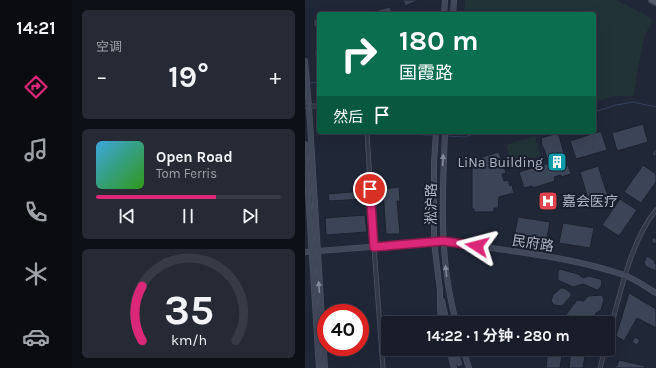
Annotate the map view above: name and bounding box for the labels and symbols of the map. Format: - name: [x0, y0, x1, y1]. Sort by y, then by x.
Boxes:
- building icon: LiNa Building: [546, 151, 568, 173]
- one-way arrow: [440, 154, 447, 166]
- place label: LiNa Building: [458, 154, 543, 171]
- pin: [353, 172, 387, 206]
- street label: 淞沪路: [423, 183, 440, 225]
- hospital icon: 嘉会医疗: [537, 190, 559, 212]
- place label: 嘉会医疗: [562, 193, 618, 210]
- position arrow: [456, 225, 498, 267]
- street label: 民府路: [511, 232, 555, 255]
- one-way arrow: [443, 265, 449, 277]
- one-way arrow: [316, 281, 323, 293]
- speed limit sign: 40: [317, 304, 369, 356]

